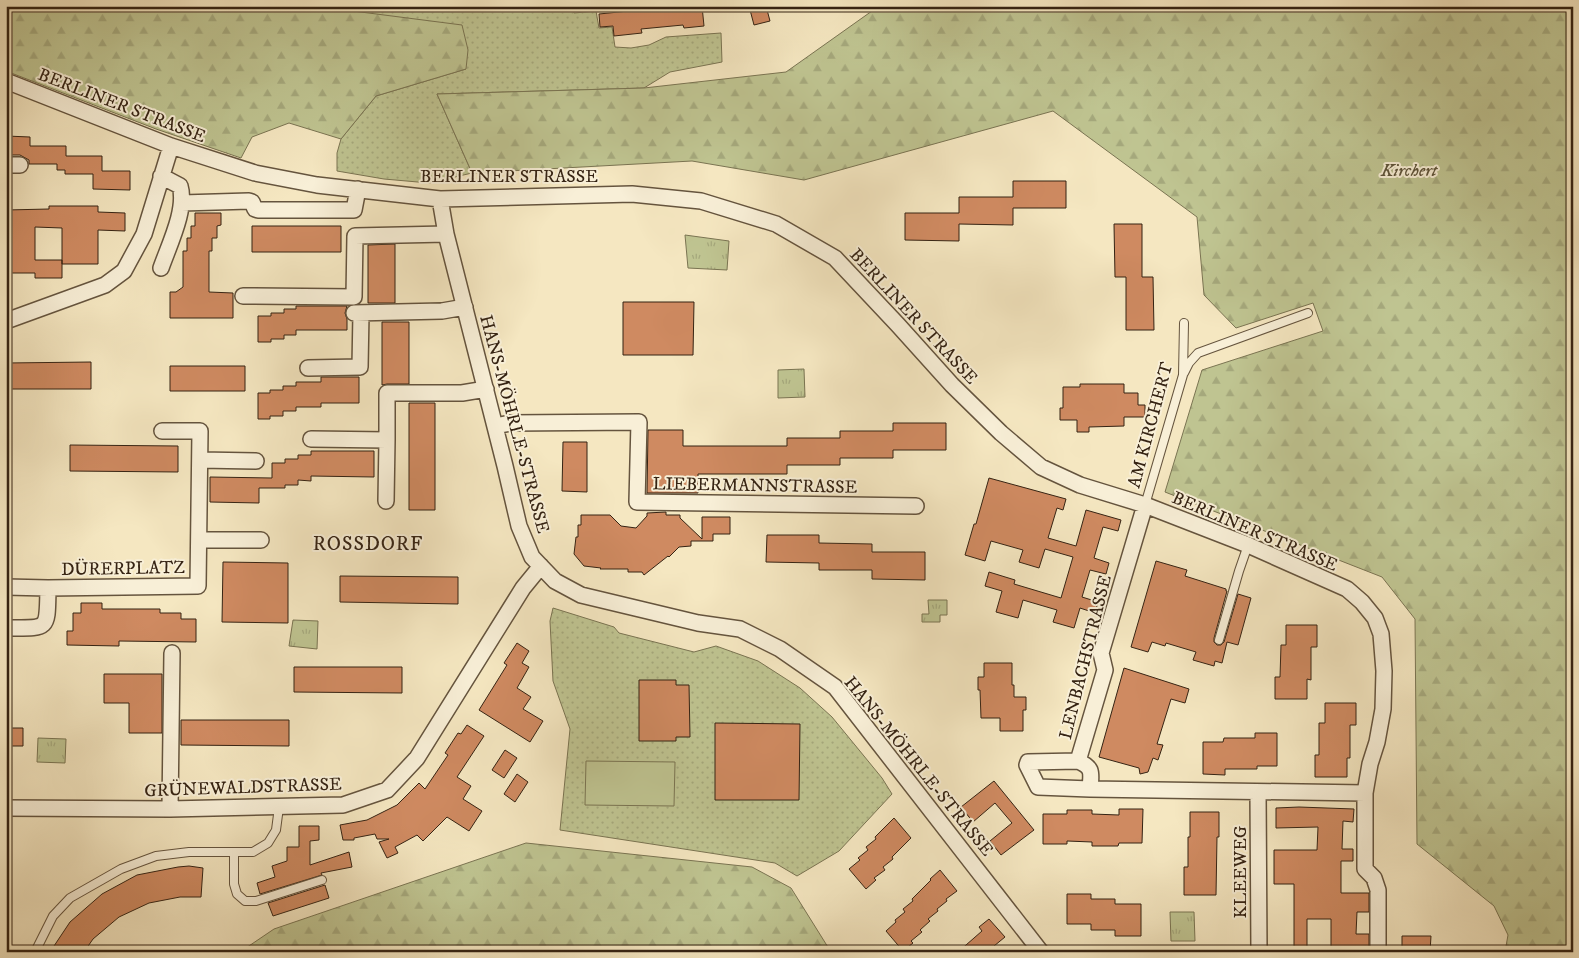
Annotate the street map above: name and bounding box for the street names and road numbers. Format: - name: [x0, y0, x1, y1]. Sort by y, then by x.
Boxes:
- street label: BERLINER STRASSE: [35, 64, 209, 148]
- street label: BERLINER STRASSE: [420, 166, 598, 188]
- street label: BERLINER STRASSE: [845, 244, 982, 389]
- street label: HANS-MÖHRLE-STRASSE: [474, 313, 554, 536]
- street label: AM KIRCHERT: [1124, 360, 1178, 490]
- street label: LIEBERMANNSTRASSE: [652, 473, 858, 499]
- street label: BERLINER STRASSE: [1168, 487, 1341, 577]
- street label: DÜRERPLATZ: [61, 557, 186, 581]
- street label: LENBACHSTRASSE: [1055, 573, 1117, 742]
- street label: HANS-MÖHRLE-STRASSE: [839, 672, 998, 861]
- street label: GRÜNEWALDSTRASSE: [144, 774, 342, 802]
- street label: KLEEWEG: [1230, 825, 1252, 918]

